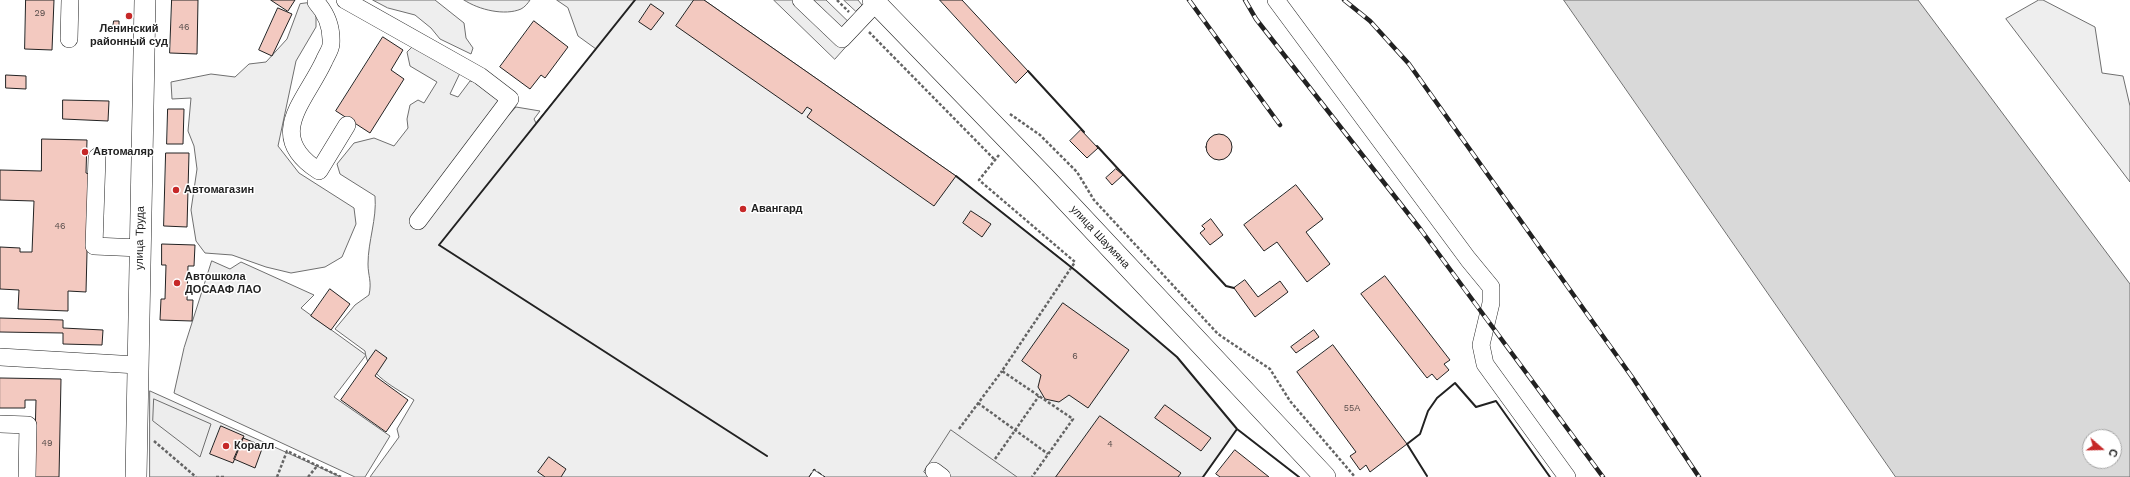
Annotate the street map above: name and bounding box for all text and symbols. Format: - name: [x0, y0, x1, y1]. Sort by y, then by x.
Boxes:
- house number: 29: [35, 8, 45, 18]
- marker: Ленинский районный суд: [124, 11, 134, 21]
- place label: Ленинский районный суд: [90, 22, 168, 48]
- house number: 46: [179, 22, 189, 32]
- place label: Автомаляр: [93, 145, 154, 159]
- marker: Автомаляр: [80, 147, 90, 157]
- place label: Автомагазин: [184, 183, 254, 197]
- marker: Автомагазин: [171, 185, 181, 195]
- place label: Авангард: [751, 202, 802, 216]
- street label: улица Шаумяна: [1067, 203, 1133, 271]
- marker: Авангард: [738, 204, 748, 214]
- street label: улица Труда: [133, 206, 147, 270]
- house number: 46: [55, 221, 65, 231]
- place label: Автошкола ДОСААФ ЛАО: [185, 270, 261, 296]
- marker: Автошкола ДОСААФ ЛАО: [172, 278, 182, 288]
- house number: 6: [1072, 351, 1078, 361]
- house number: 55А: [1344, 403, 1360, 413]
- north arrow: [2082, 429, 2122, 469]
- house number: 49: [41, 438, 53, 448]
- place label: Коралл: [234, 439, 274, 453]
- house number: 4: [1107, 439, 1113, 449]
- marker: Коралл: [221, 441, 231, 451]
- text: С: [2105, 447, 2120, 459]

